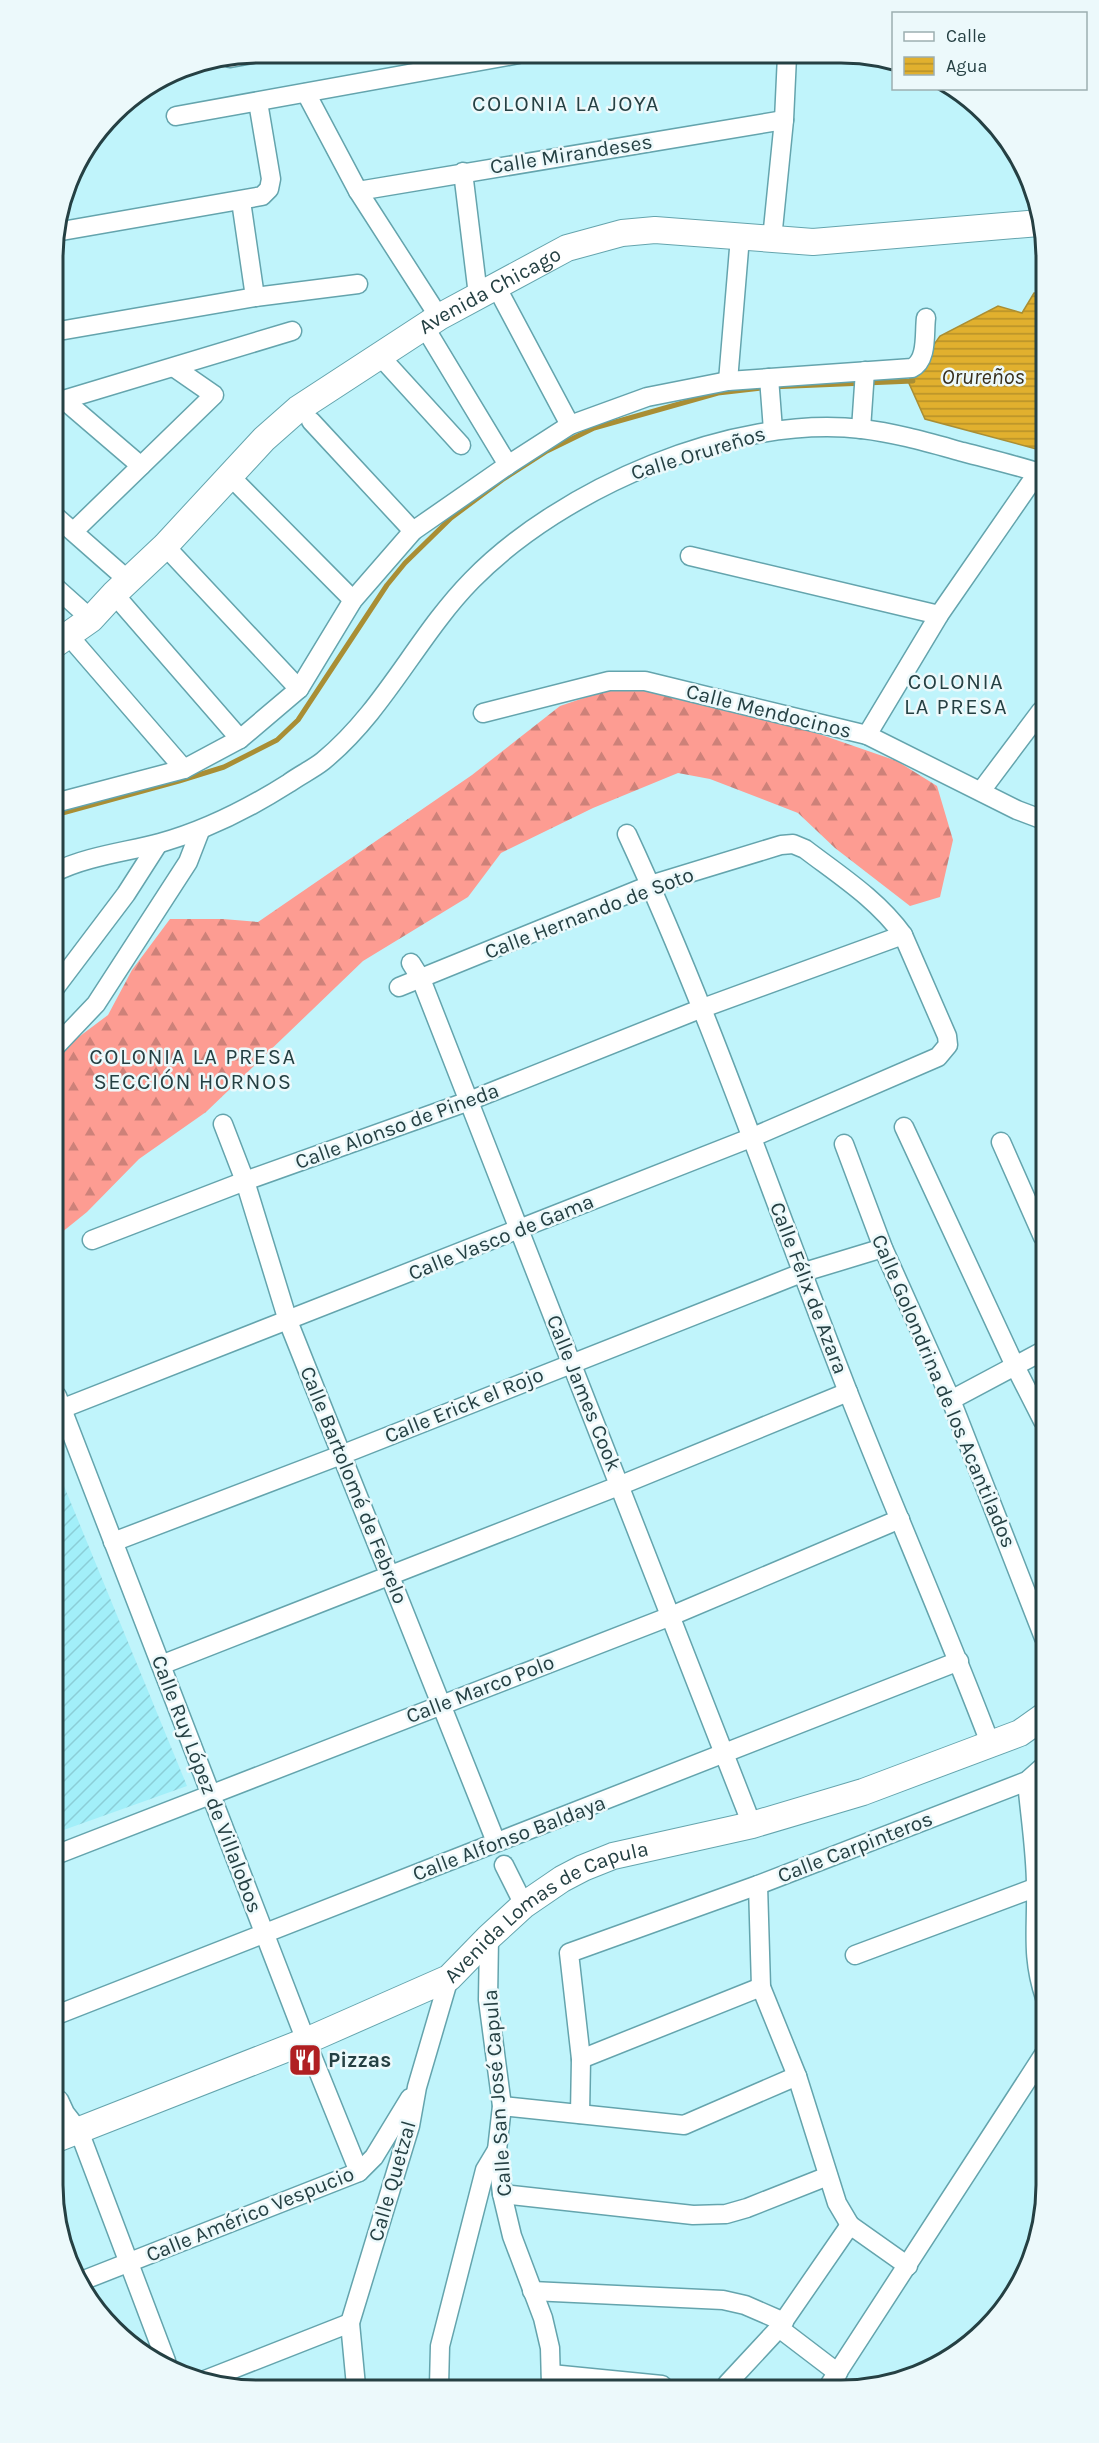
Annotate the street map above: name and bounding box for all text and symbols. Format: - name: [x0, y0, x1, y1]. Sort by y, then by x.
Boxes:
- legend: [892, 12, 1087, 90]
- text: Calle: [946, 25, 986, 47]
- text: Agua: [946, 55, 987, 77]
- district label: COLONIA LA JOYA: [472, 91, 660, 117]
- street label: Calle Mirandeses: [488, 129, 654, 179]
- street label: Avenida Chicago: [414, 242, 565, 339]
- water label: Orureños: [941, 364, 1025, 390]
- street label: Calle Orureños: [628, 421, 768, 485]
- district label: COLONIA LA PRESA: [904, 669, 1008, 720]
- street label: Calle Mendocinos: [684, 679, 854, 743]
- street label: Calle Hernando de Soto: [481, 862, 697, 964]
- district label: COLONIA LA PRESA SECCIÓN HORNOS: [89, 1044, 297, 1095]
- street label: Calle Alonso de Pineda: [292, 1078, 502, 1174]
- street label: Calle Vasco de Gama: [405, 1189, 597, 1285]
- street label: Calle Félix de Azara: [765, 1199, 853, 1377]
- street label: Calle Golondrina de los Acantilados: [867, 1231, 1021, 1551]
- street label: Calle James Cook: [542, 1311, 626, 1475]
- street label: Calle Erick el Rojo: [381, 1362, 547, 1448]
- street label: Calle Bartolomé de Febrelo: [295, 1363, 413, 1607]
- street label: Calle Marco Polo: [403, 1650, 557, 1728]
- street label: Calle Ruy López de Villalobos: [147, 1652, 267, 1916]
- street label: Calle Alfonso Baldaya: [409, 1790, 609, 1886]
- street label: Calle Carpinteros: [774, 1806, 936, 1888]
- street label: Avenida Lomas de Capula: [439, 1836, 651, 1988]
- street label: Calle San José Capula: [478, 1989, 516, 2197]
- restaurant icon: Pizzas: [287, 2042, 323, 2078]
- place label: Pizzas: [328, 2048, 391, 2072]
- street label: Calle Quetzal: [363, 2118, 421, 2244]
- street label: Calle Américo Vespucio: [143, 2161, 357, 2267]

